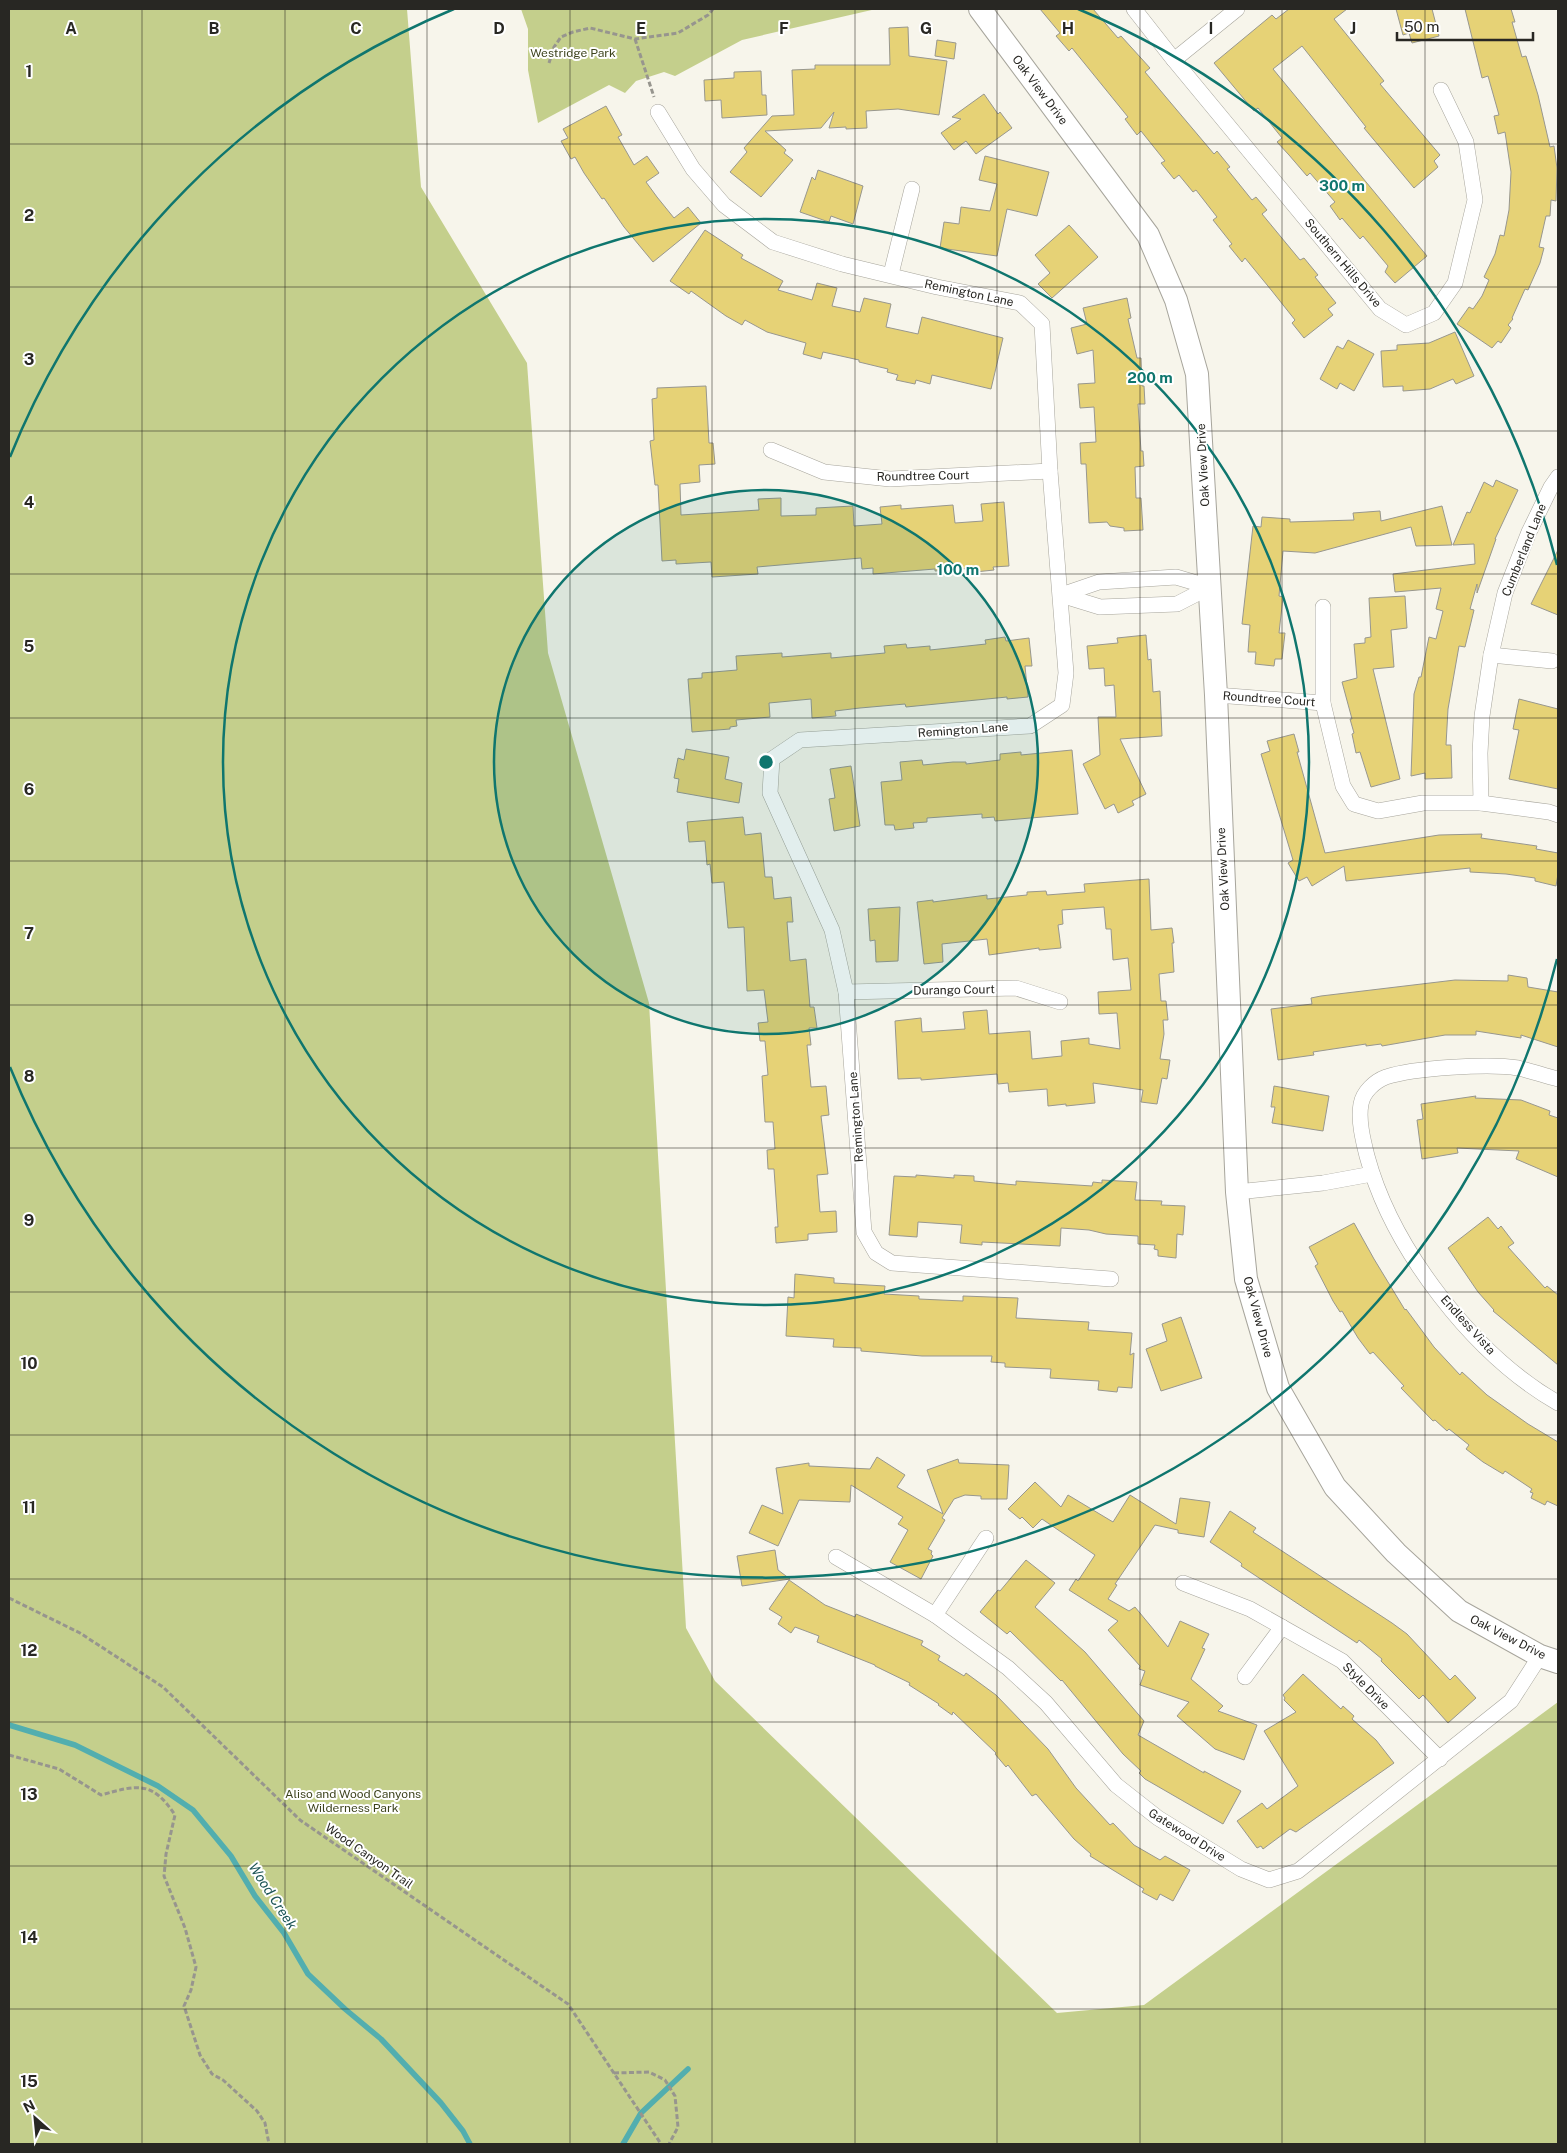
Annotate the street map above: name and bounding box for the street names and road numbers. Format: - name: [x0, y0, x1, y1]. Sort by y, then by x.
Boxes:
- street label: Oak View Drive: [1009, 52, 1071, 128]
- street label: Southern Hills Drive: [1302, 216, 1384, 310]
- street label: Remington Lane: [923, 277, 1015, 309]
- street label: Oak View Drive: [1194, 423, 1212, 507]
- street label: Roundtree Court: [877, 468, 970, 484]
- street label: Cumberland Lane: [1499, 501, 1549, 598]
- street label: Roundtree Court: [1222, 689, 1316, 709]
- street label: Remington Lane: [917, 720, 1009, 740]
- street label: Oak View Drive: [1214, 827, 1232, 911]
- street label: Durango Court: [913, 982, 995, 998]
- street label: Remington Lane: [846, 1071, 866, 1163]
- street label: Oak View Drive: [1240, 1275, 1276, 1359]
- street label: Endless Vista: [1438, 1293, 1498, 1357]
- street label: Oak View Drive: [1468, 1612, 1549, 1662]
- street label: Style Drive: [1340, 1660, 1393, 1713]
- street label: Gatewood Drive: [1146, 1806, 1228, 1864]
- street label: Wood Canyon Trail: [323, 1821, 416, 1892]

